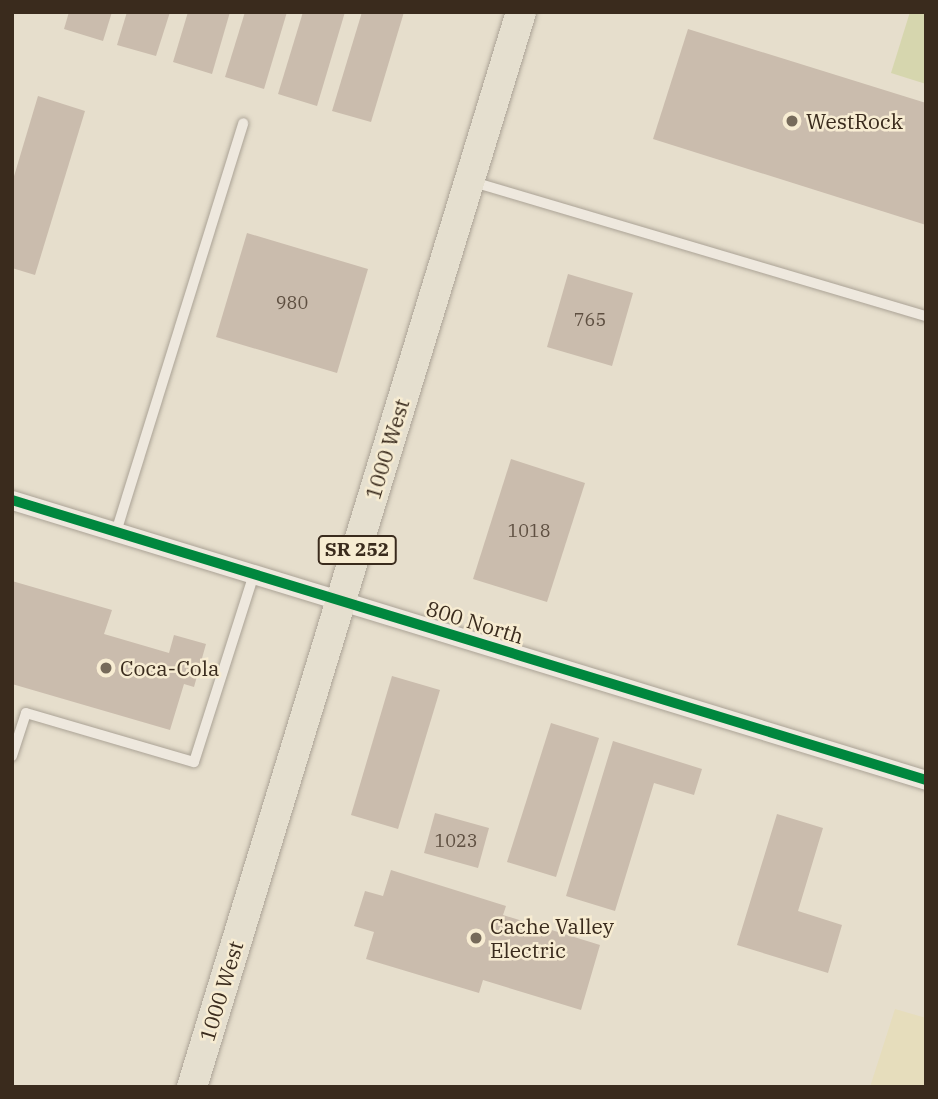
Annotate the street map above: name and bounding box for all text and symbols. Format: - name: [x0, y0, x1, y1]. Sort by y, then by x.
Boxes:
- place label: WestRock: [806, 108, 903, 134]
- marker: WestRock: [784, 113, 800, 129]
- house number: 980: [276, 292, 308, 314]
- house number: 765: [574, 309, 606, 331]
- street label: 1000 West: [360, 396, 414, 502]
- house number: 1018: [507, 520, 551, 542]
- road number: SR 252: [317, 534, 397, 566]
- street label: 800 North: [423, 595, 527, 649]
- place label: Coca-Cola: [120, 655, 219, 681]
- marker: Coca-Cola: [98, 660, 114, 676]
- house number: 1023: [434, 830, 478, 852]
- place label: Cache Valley Electric: [490, 913, 614, 963]
- marker: Cache Valley Electric: [468, 930, 484, 946]
- street label: 1000 West: [194, 938, 248, 1044]

